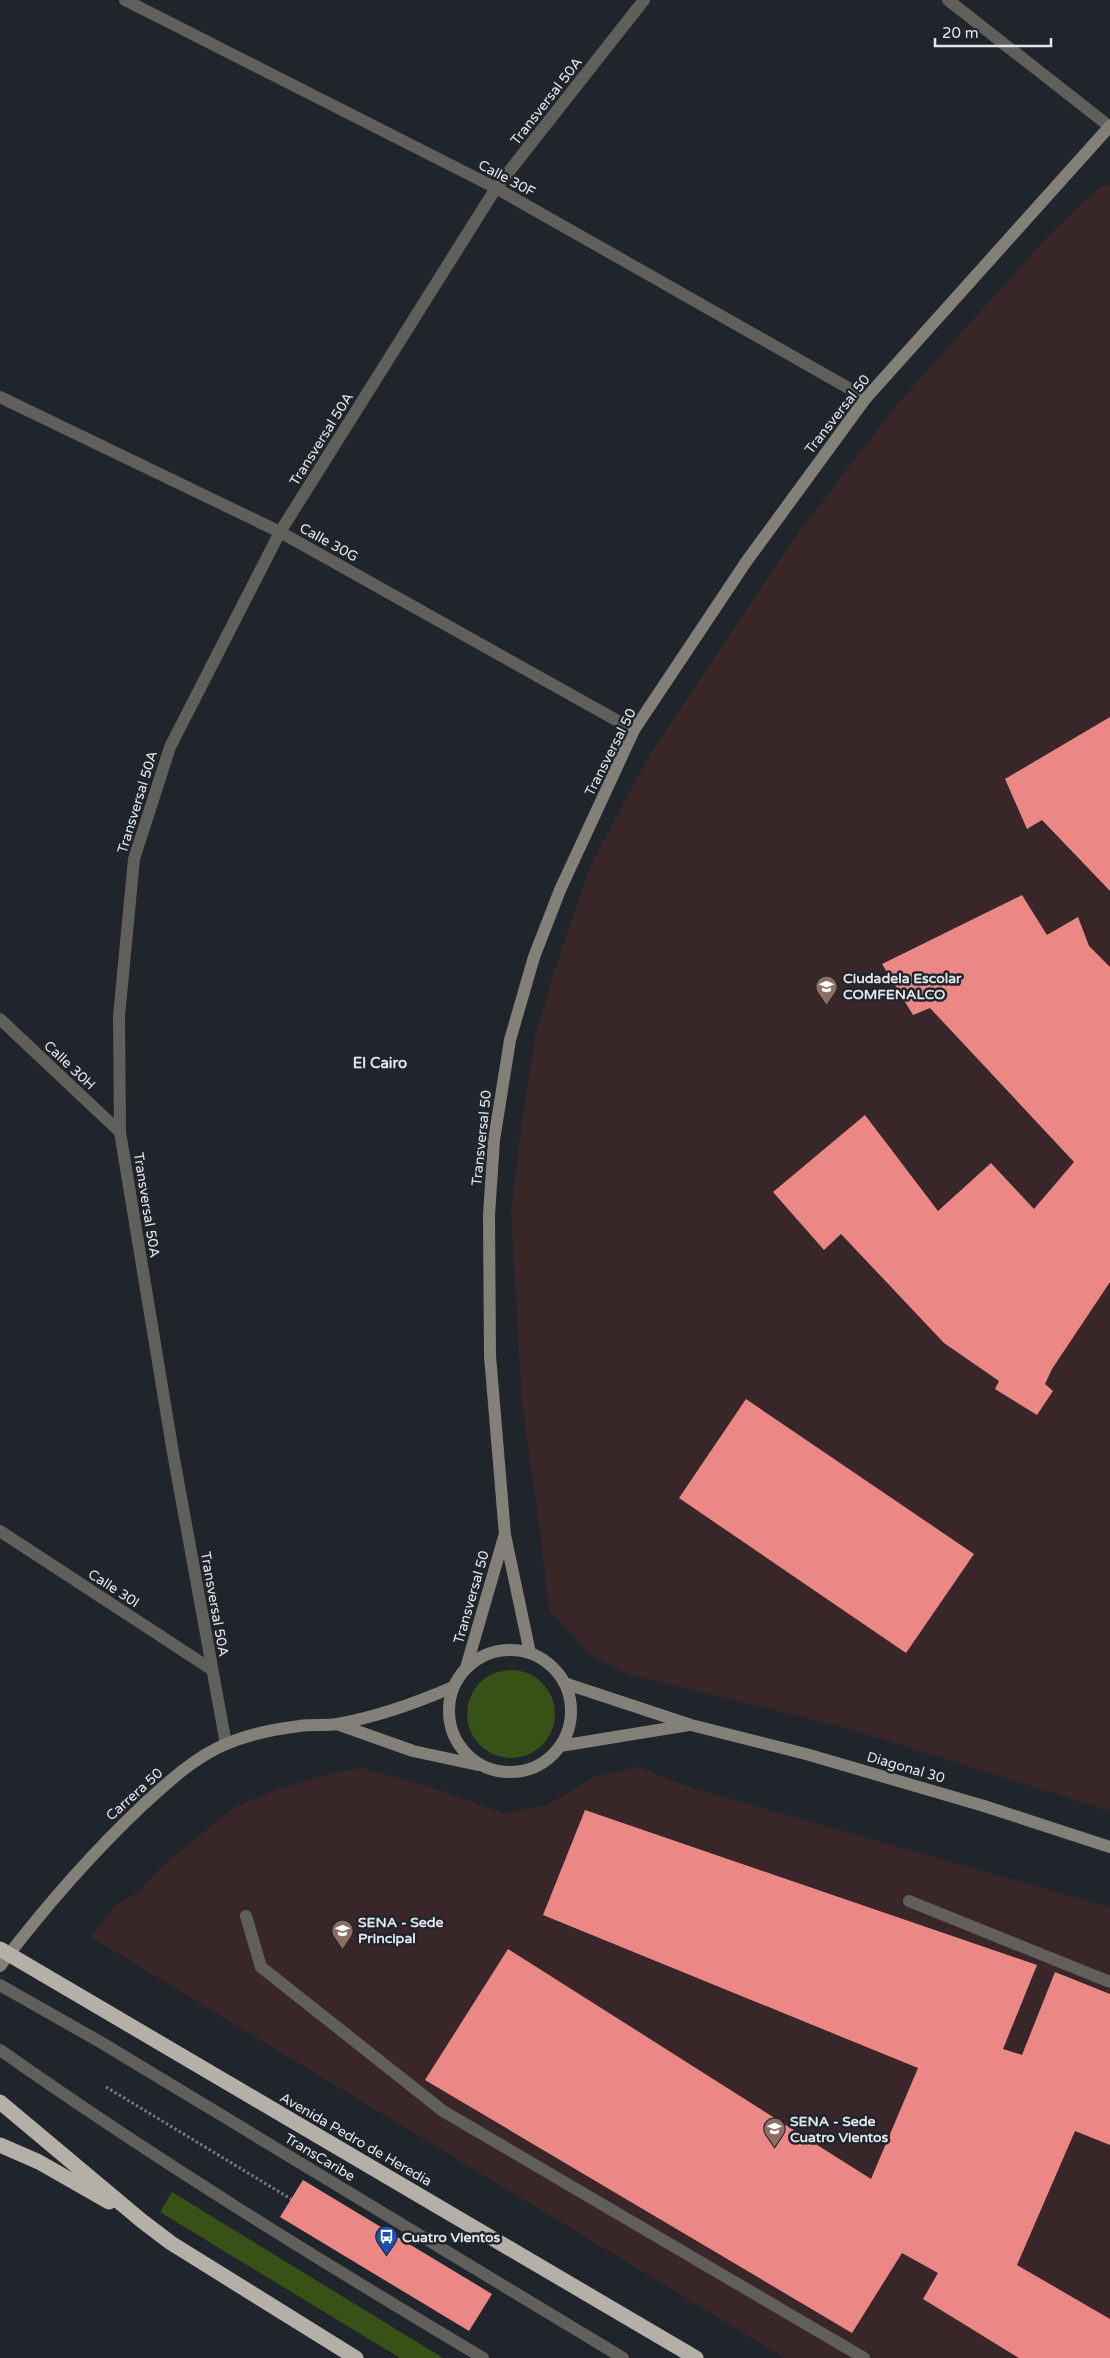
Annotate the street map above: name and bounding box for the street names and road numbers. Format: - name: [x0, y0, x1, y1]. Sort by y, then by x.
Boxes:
- street label: Transversal 50A: [507, 54, 586, 148]
- street label: Calle 30F: [475, 156, 539, 201]
- street label: Transversal 50: [801, 371, 874, 457]
- street label: Transversal 50A: [286, 390, 357, 489]
- street label: Calle 30G: [297, 519, 361, 565]
- street label: Transversal 50: [581, 705, 640, 799]
- street label: Transversal 50A: [114, 749, 161, 856]
- street label: Calle 30H: [40, 1037, 99, 1094]
- street label: Transversal 50: [468, 1089, 495, 1187]
- street label: Transversal 50A: [130, 1151, 163, 1259]
- street label: Transversal 50: [450, 1548, 493, 1646]
- street label: Transversal 50A: [197, 1550, 232, 1658]
- street label: Calle 30I: [85, 1566, 143, 1611]
- street label: Diagonal 30: [865, 1748, 947, 1787]
- street label: Carrera 50: [102, 1764, 166, 1824]
- street label: Avenida Pedro de Heredia: [277, 2089, 435, 2190]
- street label: TransCaribe: [281, 2130, 358, 2185]

